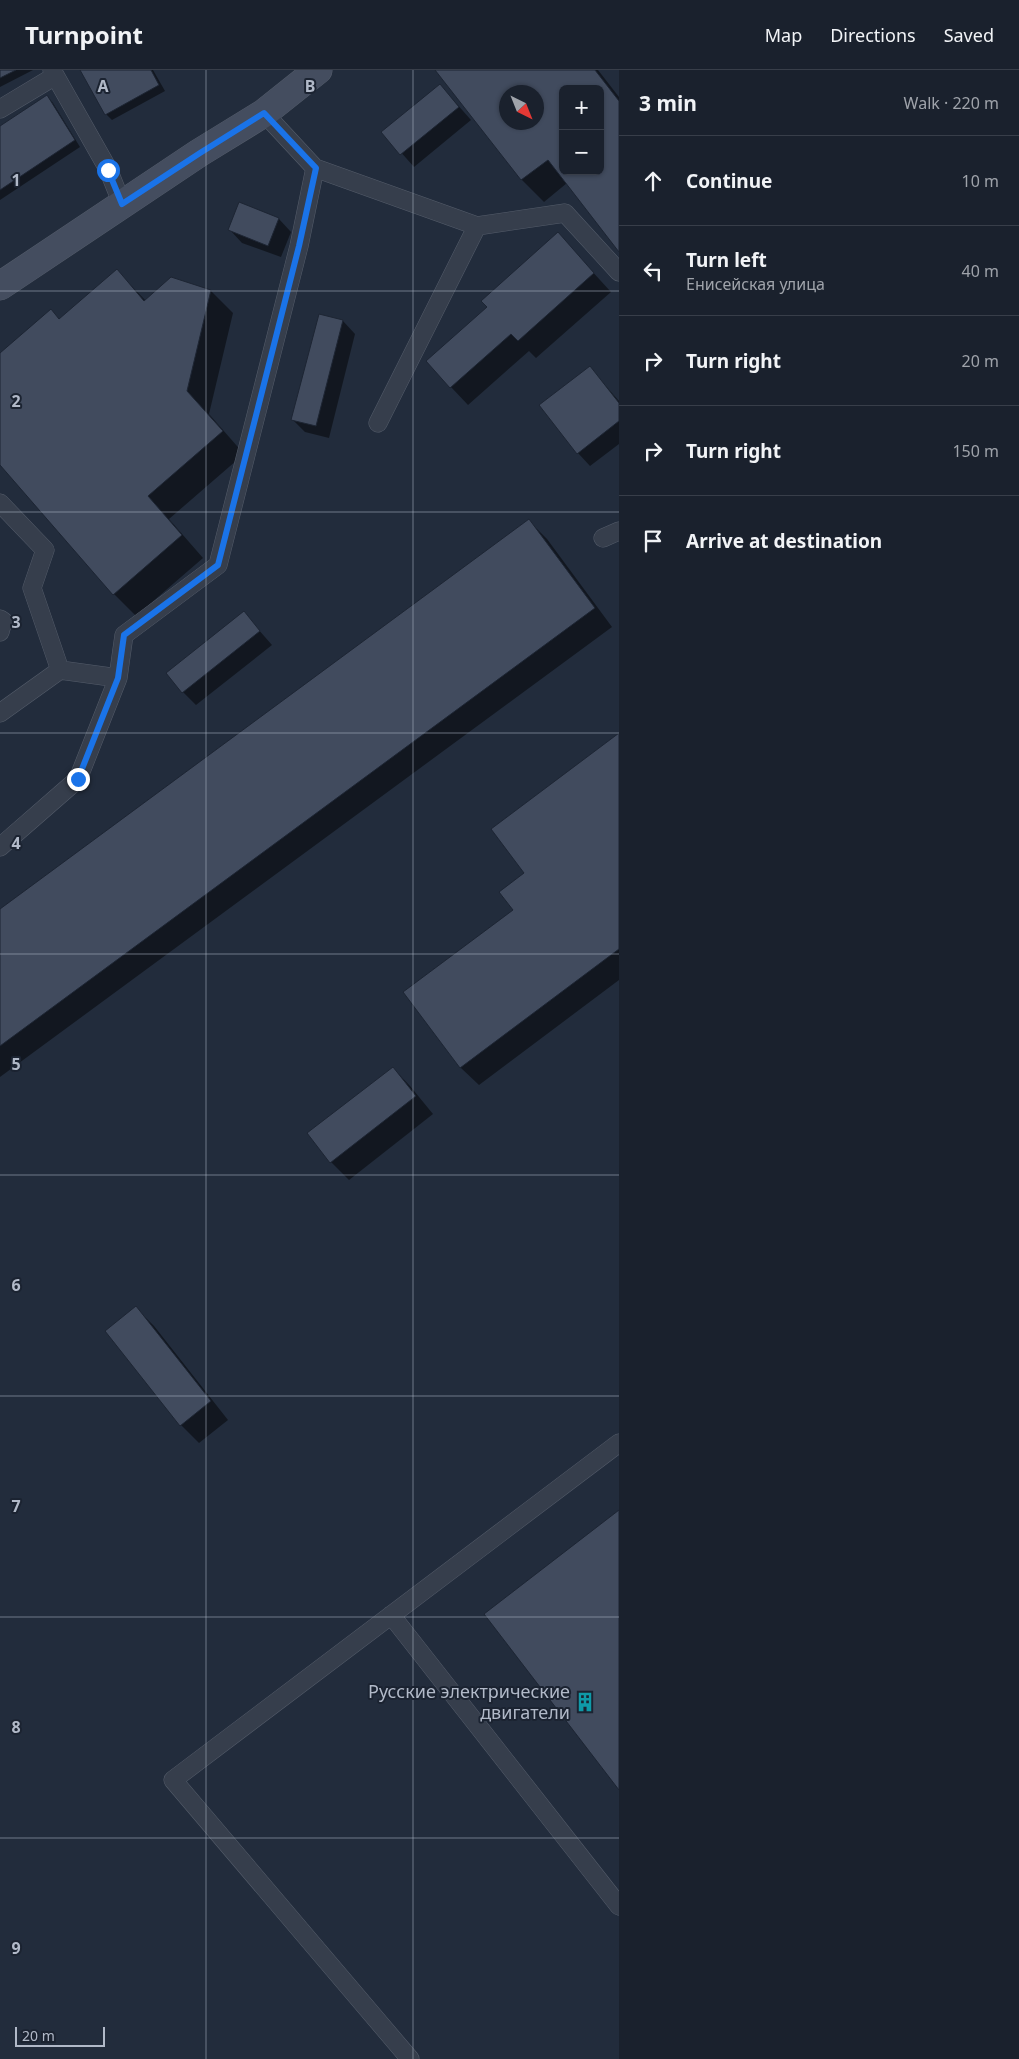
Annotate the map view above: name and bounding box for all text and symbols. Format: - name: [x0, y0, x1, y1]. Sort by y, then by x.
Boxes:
- text: Turnpoint: [25, 18, 143, 51]
- text: Map: [765, 23, 802, 47]
- text: Directions: [830, 23, 916, 47]
- text: Saved: [944, 23, 994, 47]
- text: A: [97, 75, 109, 97]
- text: B: [305, 75, 315, 97]
- north arrow: [499, 85, 544, 130]
- map controls: [559, 85, 604, 175]
- button: +: [559, 85, 604, 130]
- text: 3 min: [639, 89, 697, 117]
- text: Walk · 220 m: [904, 92, 999, 114]
- button: −: [559, 130, 604, 175]
- route start: [97, 159, 120, 182]
- icon: ahead: [639, 167, 667, 195]
- text: Continue: [686, 168, 772, 194]
- text: 1: [11, 169, 21, 191]
- text: 10 m: [962, 170, 999, 192]
- text: Turn left: [686, 247, 767, 273]
- icon: left: [639, 257, 667, 285]
- text: 40 m: [962, 260, 999, 282]
- text: Енисейская улица: [686, 273, 825, 295]
- icon: right: [639, 347, 667, 375]
- text: Turn right: [686, 348, 781, 374]
- text: 20 m: [962, 350, 999, 372]
- text: 2: [11, 390, 21, 412]
- icon: right: [639, 437, 667, 465]
- text: Turn right: [686, 438, 781, 464]
- text: 150 m: [952, 440, 999, 462]
- icon: arrive: [639, 527, 667, 555]
- text: Arrive at destination: [686, 528, 882, 554]
- text: 3: [11, 611, 21, 633]
- route end: [67, 768, 90, 791]
- text: 4: [11, 832, 21, 854]
- text: 5: [11, 1053, 21, 1075]
- text: 6: [11, 1274, 21, 1296]
- text: 7: [11, 1495, 21, 1517]
- place label: Русские электрические двигатели: [368, 1679, 570, 1724]
- building icon: Русские электрические двигатели: [574, 1691, 596, 1713]
- text: 8: [11, 1716, 21, 1738]
- text: 9: [11, 1937, 21, 1959]
- scale bar: [15, 2024, 105, 2047]
- text: 20 m: [22, 2026, 55, 2045]

